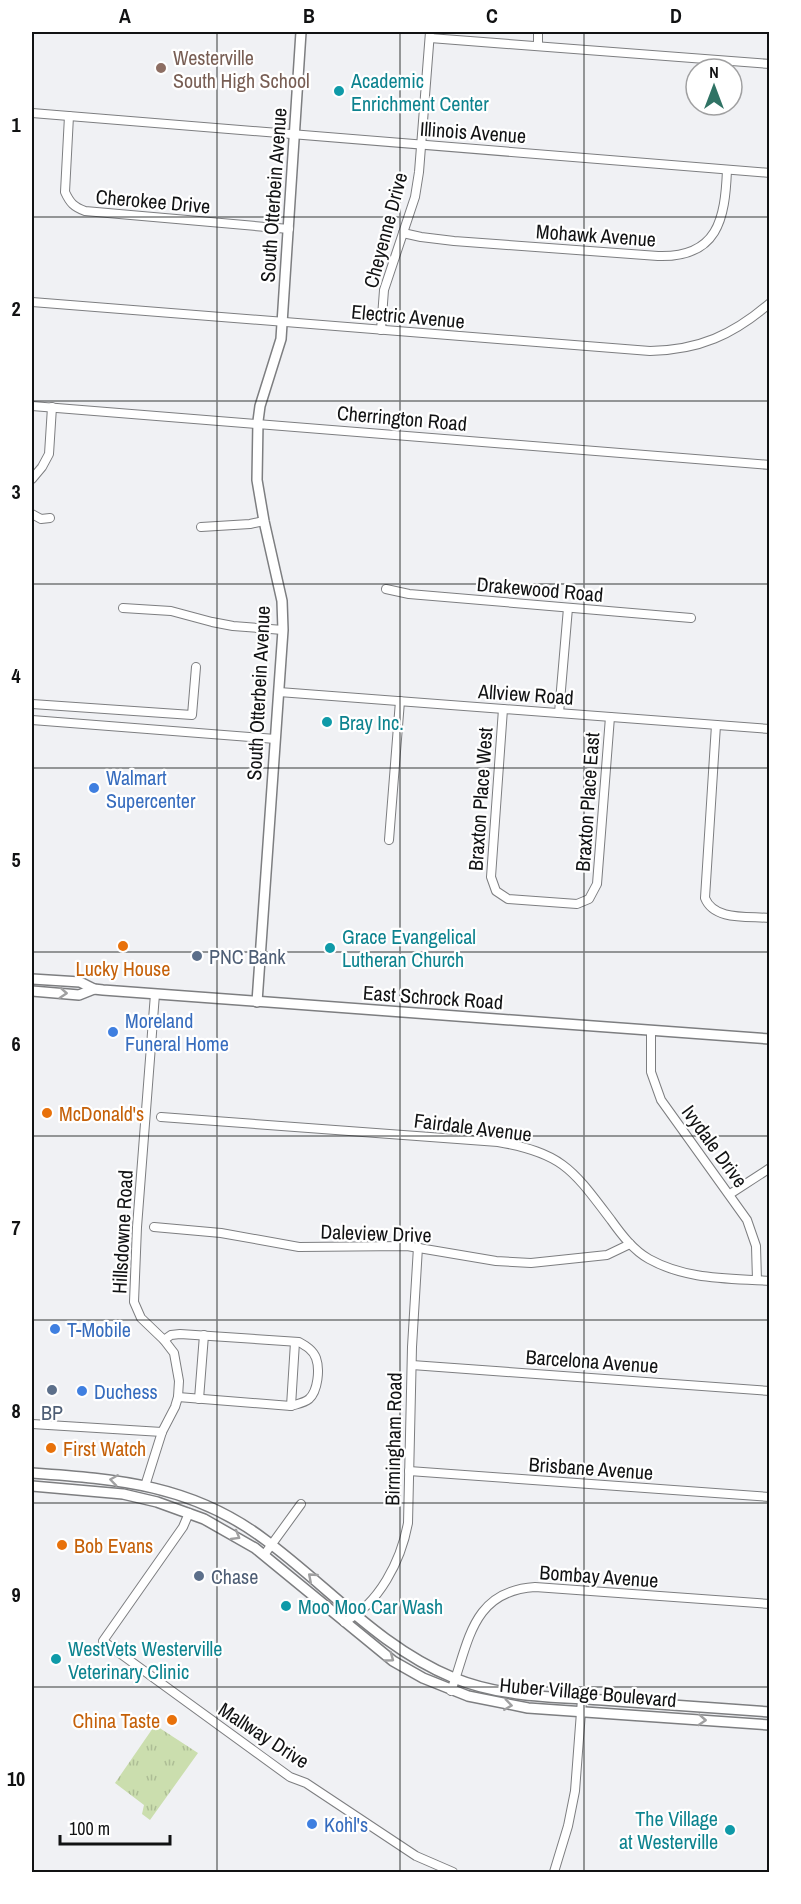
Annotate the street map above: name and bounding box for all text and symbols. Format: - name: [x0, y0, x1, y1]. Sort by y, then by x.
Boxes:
- text: A: [119, 2, 131, 29]
- text: B: [303, 2, 315, 29]
- text: C: [486, 2, 498, 29]
- text: D: [670, 2, 682, 29]
- place label: Westerville South High School: [173, 44, 310, 94]
- north arrow: [684, 57, 744, 117]
- marker: Westerville South High School: [154, 61, 168, 75]
- text: N: [709, 61, 719, 83]
- place label: Academic Enrichment Center: [350, 67, 489, 117]
- marker: Academic Enrichment Center: [332, 84, 346, 98]
- street label: South Otterbein Avenue: [253, 107, 293, 283]
- text: 1: [11, 111, 21, 138]
- street label: Illinois Avenue: [419, 115, 527, 149]
- street label: Cheyenne Drive: [357, 169, 413, 291]
- street label: Cherokee Drive: [95, 183, 211, 219]
- street label: Mohawk Avenue: [535, 217, 657, 253]
- text: 2: [11, 295, 21, 322]
- street label: Electric Avenue: [350, 298, 466, 334]
- street label: Cherrington Road: [336, 399, 468, 437]
- text: 3: [11, 478, 21, 505]
- street label: Drakewood Road: [476, 570, 604, 608]
- street label: South Otterbein Avenue: [240, 605, 276, 781]
- text: 4: [11, 662, 21, 689]
- street label: Allview Road: [476, 677, 575, 711]
- place label: Bray Inc.: [339, 709, 404, 736]
- marker: Bray Inc.: [320, 715, 334, 729]
- street label: Braxton Place West: [462, 726, 499, 872]
- street label: Braxton Place East: [569, 731, 605, 873]
- place label: Walmart Supercenter: [106, 764, 196, 814]
- marker: Walmart Supercenter: [87, 781, 101, 795]
- text: 5: [11, 846, 21, 873]
- place label: Grace Evangelical Lutheran Church: [342, 923, 476, 973]
- marker: Lucky House: [116, 939, 130, 953]
- marker: Grace Evangelical Lutheran Church: [323, 941, 337, 955]
- place label: PNC Bank: [209, 943, 286, 970]
- marker: PNC Bank: [190, 949, 204, 963]
- place label: Lucky House: [76, 955, 170, 982]
- street label: East Schrock Road: [362, 979, 504, 1015]
- one-way arrow: [59, 987, 68, 1000]
- place label: Moreland Funeral Home: [125, 1007, 229, 1057]
- marker: Moreland Funeral Home: [106, 1025, 120, 1039]
- text: 6: [11, 1030, 21, 1057]
- street label: Ivydale Drive: [676, 1099, 754, 1193]
- place label: McDonald's: [59, 1100, 144, 1127]
- marker: McDonald's: [40, 1106, 54, 1120]
- street label: Fairdale Avenue: [413, 1106, 533, 1148]
- street label: Hillsdowne Road: [105, 1169, 139, 1295]
- text: 7: [11, 1214, 21, 1241]
- street label: Daleview Drive: [320, 1218, 432, 1248]
- place label: T-Mobile: [67, 1316, 131, 1343]
- marker: T-Mobile: [48, 1322, 62, 1336]
- street label: Barcelona Avenue: [525, 1343, 659, 1379]
- street label: Birmingham Road: [378, 1372, 408, 1506]
- place label: Duchess: [94, 1378, 158, 1405]
- marker: BP: [45, 1383, 59, 1397]
- marker: Duchess: [75, 1384, 89, 1398]
- text: 8: [11, 1397, 21, 1424]
- place label: BP: [41, 1399, 63, 1426]
- place label: First Watch: [63, 1435, 146, 1462]
- marker: First Watch: [44, 1441, 58, 1455]
- street label: Brisbane Avenue: [528, 1450, 654, 1486]
- one-way arrow: [109, 1474, 118, 1487]
- one-way arrow: [230, 1529, 240, 1541]
- place label: Bob Evans: [74, 1532, 153, 1559]
- marker: Bob Evans: [55, 1538, 69, 1552]
- street label: Bombay Avenue: [539, 1558, 659, 1594]
- place label: Chase: [211, 1563, 258, 1590]
- marker: Chase: [192, 1569, 206, 1583]
- one-way arrow: [308, 1573, 319, 1584]
- text: 9: [11, 1581, 21, 1608]
- place label: Moo Moo Car Wash: [298, 1593, 443, 1620]
- marker: Moo Moo Car Wash: [279, 1599, 293, 1613]
- place label: WestVets Westerville Veterinary Clinic: [68, 1635, 222, 1685]
- one-way arrow: [383, 1651, 394, 1662]
- marker: WestVets Westerville Veterinary Clinic: [49, 1652, 63, 1666]
- street label: Huber Village Boulevard: [498, 1671, 678, 1713]
- street label: Mallway Drive: [213, 1696, 315, 1774]
- one-way arrow: [503, 1698, 512, 1710]
- place label: China Taste: [72, 1707, 160, 1734]
- marker: China Taste: [165, 1713, 179, 1727]
- one-way arrow: [698, 1714, 707, 1727]
- text: 10: [7, 1765, 25, 1792]
- place label: The Village at Westerville: [619, 1805, 718, 1855]
- scale bar: [60, 1808, 170, 1846]
- place label: Kohl's: [324, 1811, 368, 1838]
- text: 100 m: [69, 1816, 110, 1841]
- marker: Kohl's: [305, 1817, 319, 1831]
- marker: The Village at Westerville: [723, 1823, 737, 1837]

